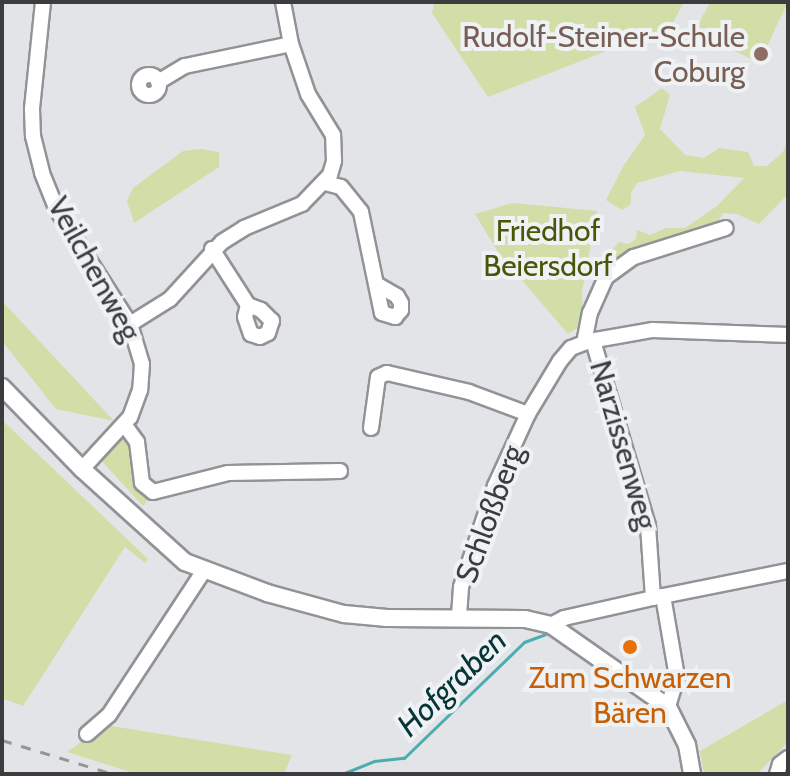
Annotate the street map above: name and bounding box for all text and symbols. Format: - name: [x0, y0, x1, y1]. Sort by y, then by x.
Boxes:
- place label: Rudolf-Steiner-Schule Coburg: [462, 19, 745, 90]
- marker: Rudolf-Steiner-Schule Coburg: [752, 45, 770, 63]
- street label: Veilchenweg: [40, 191, 148, 347]
- park label: Friedhof Beiersdorf: [483, 213, 613, 284]
- street label: Narzissenweg: [582, 356, 664, 534]
- street label: Schloßberg: [448, 440, 532, 588]
- water label: Hofgraben: [389, 622, 515, 744]
- marker: Zum Schwarzen Bären: [621, 638, 639, 656]
- place label: Zum Schwarzen Bären: [529, 660, 731, 730]

